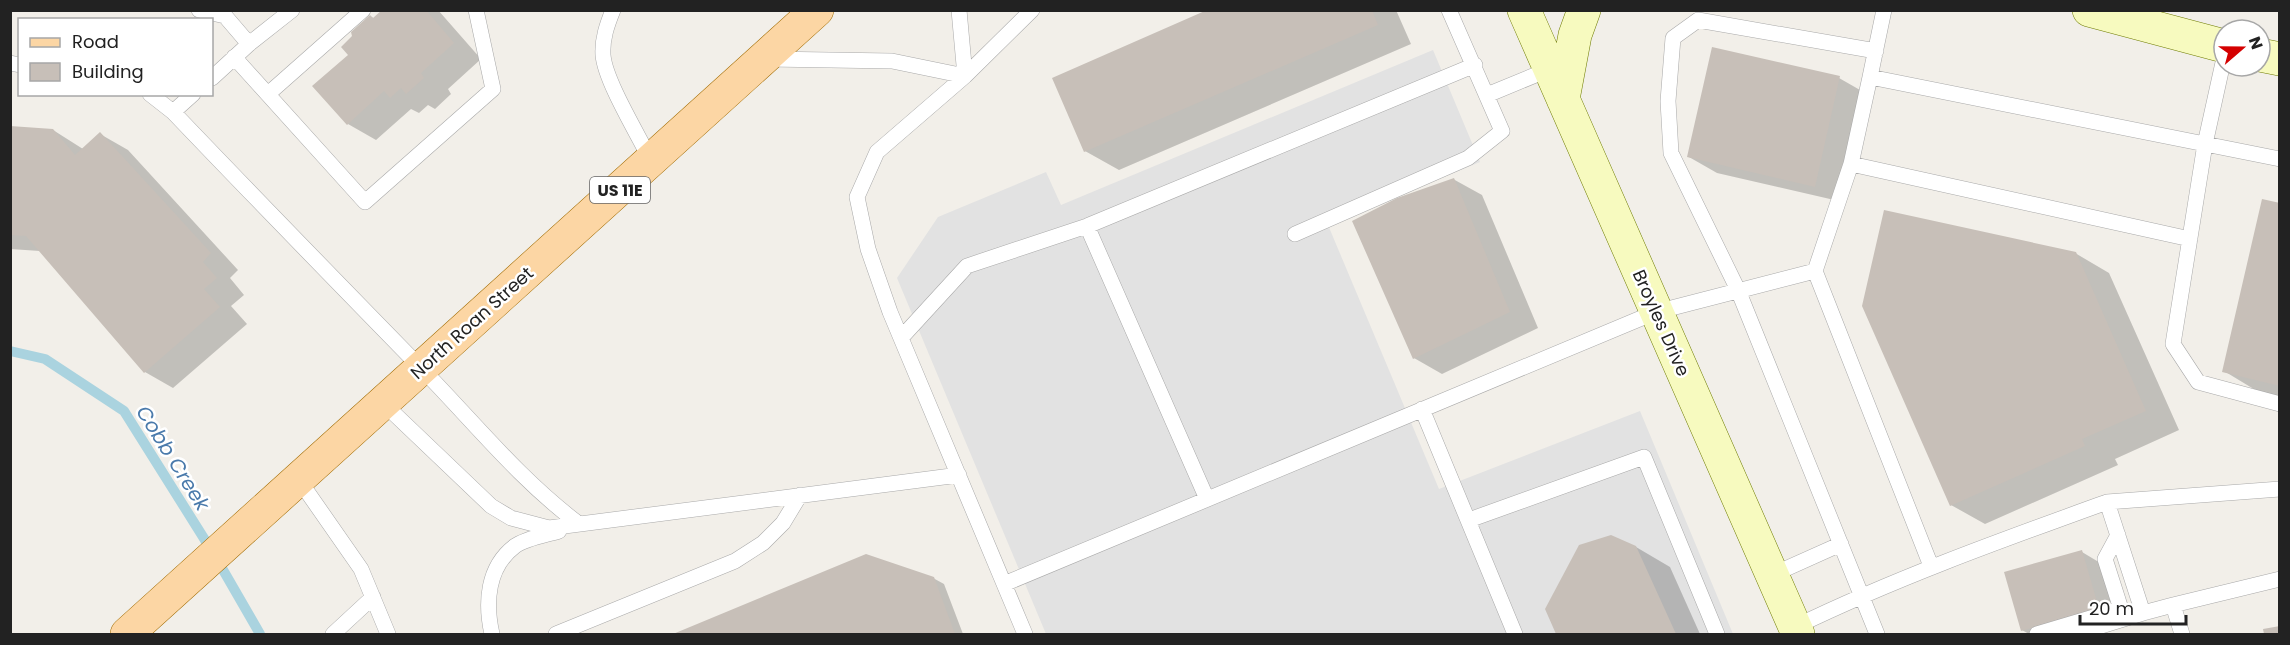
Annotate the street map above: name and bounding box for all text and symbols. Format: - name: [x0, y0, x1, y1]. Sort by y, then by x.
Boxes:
- legend: [18, 18, 213, 96]
- north arrow: [2212, 18, 2272, 78]
- text: Road: [72, 29, 119, 54]
- text: N: [2243, 33, 2268, 53]
- text: Building: [72, 59, 144, 84]
- road number: US 11E: [590, 177, 650, 203]
- street label: North Roan Street: [405, 261, 539, 385]
- street label: Broyles Drive: [1627, 265, 1696, 380]
- water label: Cobb Creek: [130, 400, 217, 517]
- scale bar: [2080, 588, 2186, 626]
- text: 20 m: [2089, 596, 2134, 621]

